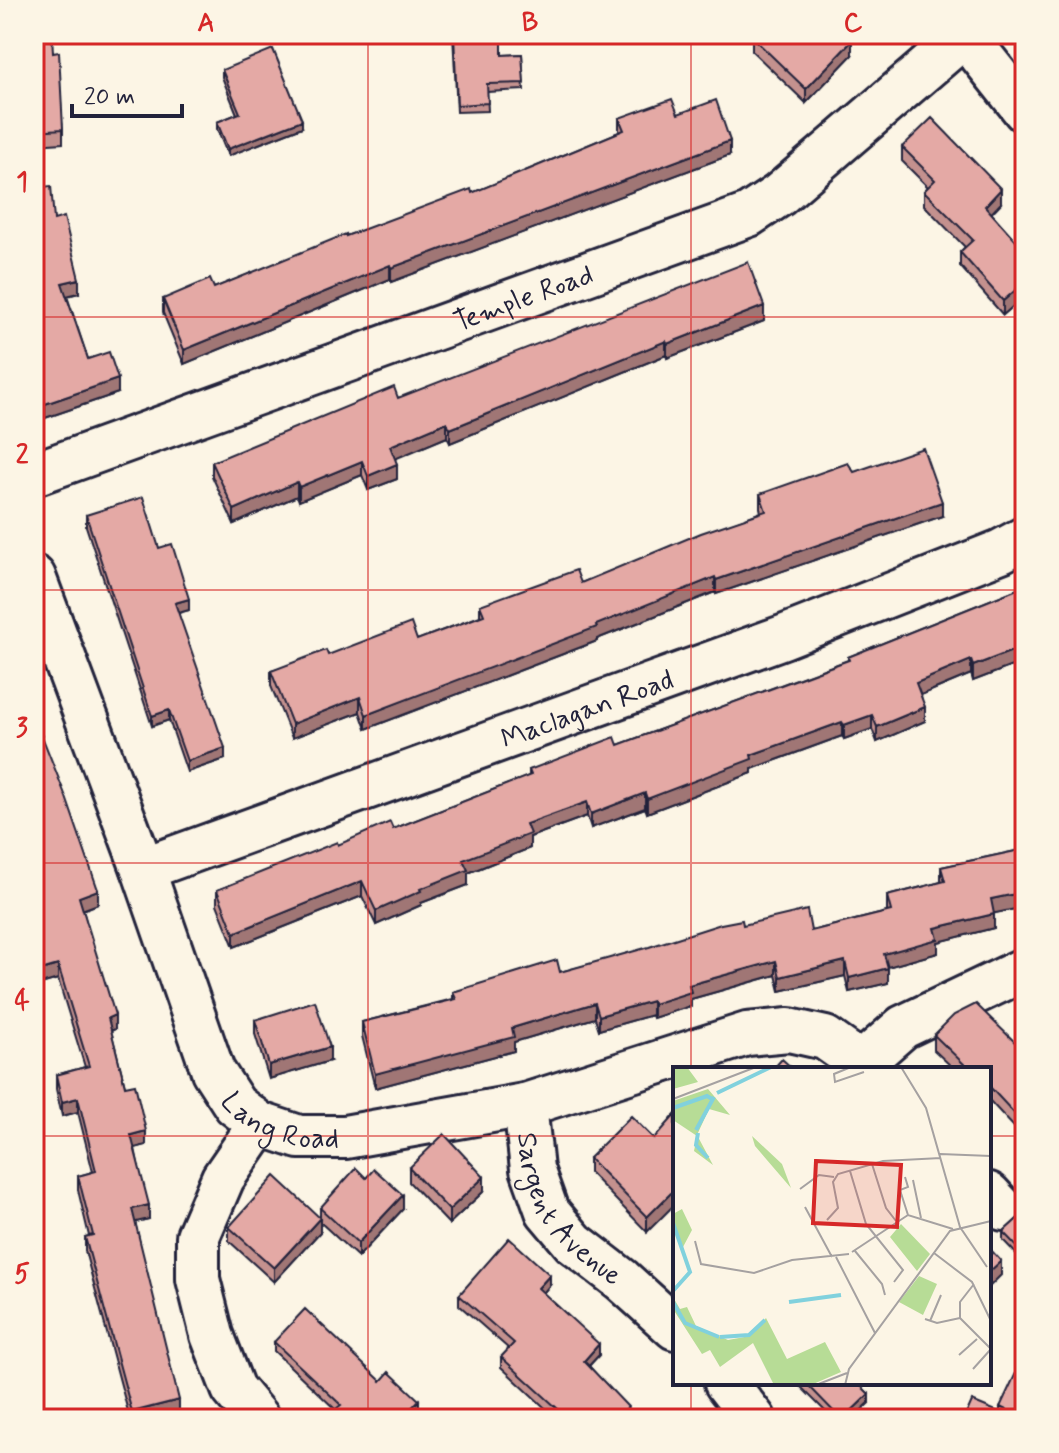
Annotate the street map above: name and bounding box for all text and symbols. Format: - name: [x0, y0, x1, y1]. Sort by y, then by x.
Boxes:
- text: A: [197, 7, 215, 41]
- text: B: [522, 7, 538, 41]
- text: C: [844, 7, 863, 41]
- scale bar: [72, 68, 182, 118]
- text: 20 m: [84, 82, 135, 113]
- text: 1: [16, 166, 28, 200]
- street label: Temple Road: [449, 257, 599, 341]
- text: 2: [16, 439, 29, 473]
- street label: Maclagan Road: [496, 662, 679, 759]
- text: 3: [16, 712, 28, 746]
- text: 4: [14, 985, 30, 1019]
- inset map: [673, 1067, 991, 1385]
- street label: Lang Road: [211, 1086, 339, 1158]
- street label: Sargent Avenue: [507, 1131, 629, 1295]
- text: 5: [14, 1258, 30, 1292]

